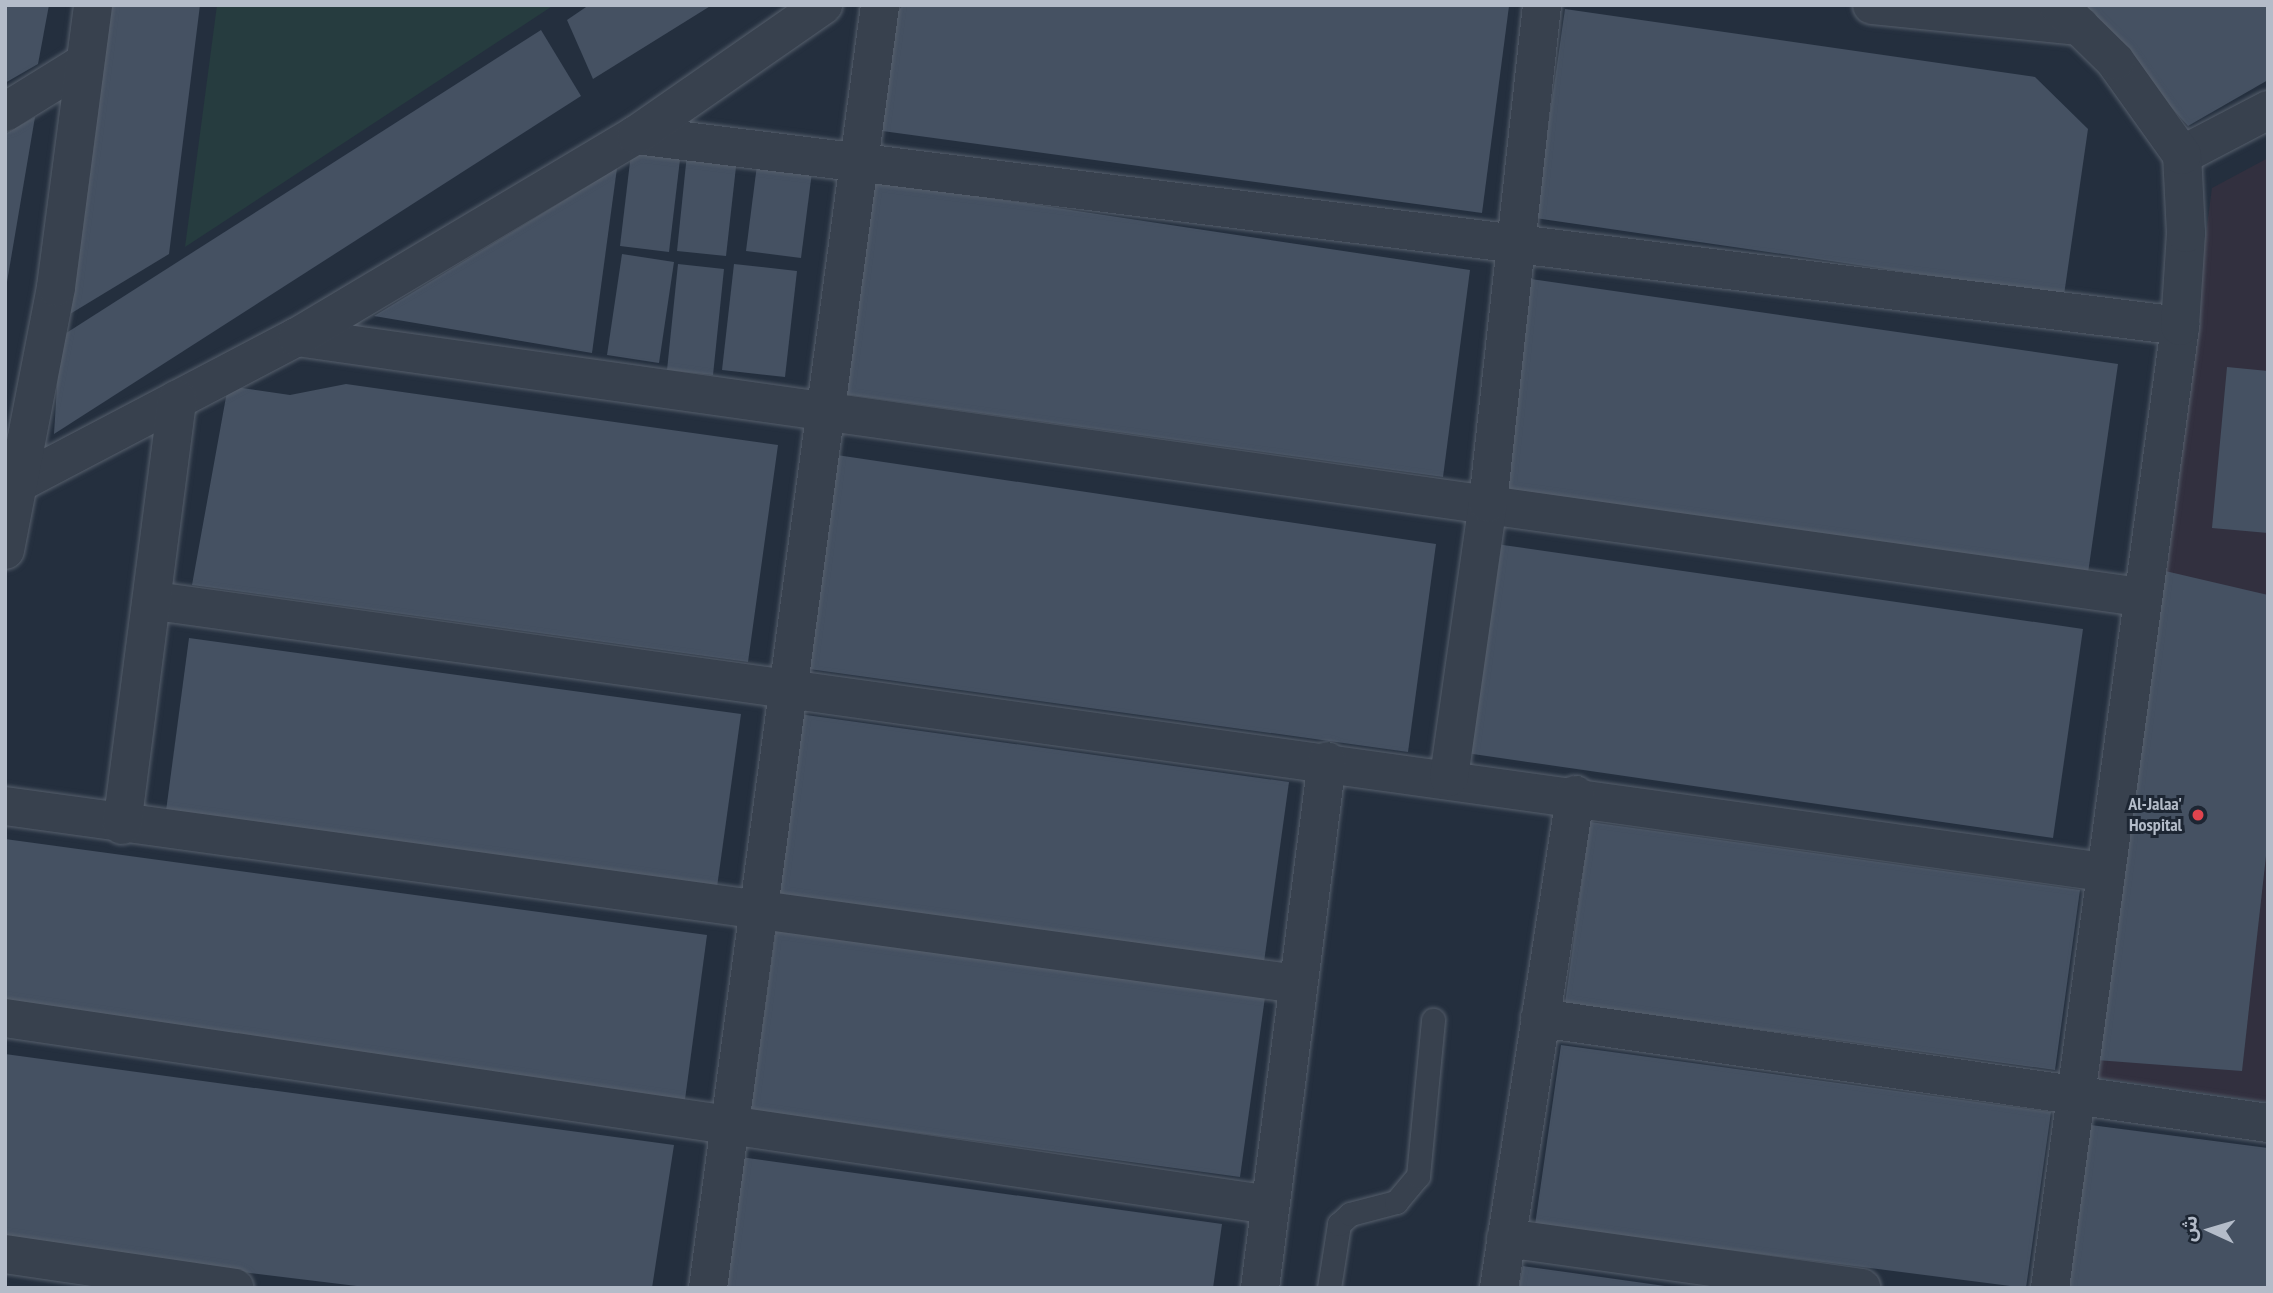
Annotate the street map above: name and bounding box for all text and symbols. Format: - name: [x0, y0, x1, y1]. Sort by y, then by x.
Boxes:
- place label: Al-Jalaa' Hospital: [2128, 794, 2182, 836]
- marker: Al-Jalaa' Hospital: [2188, 805, 2208, 825]
- north arrow: [2175, 1195, 2245, 1265]
- text: ش: [2176, 1215, 2202, 1242]

